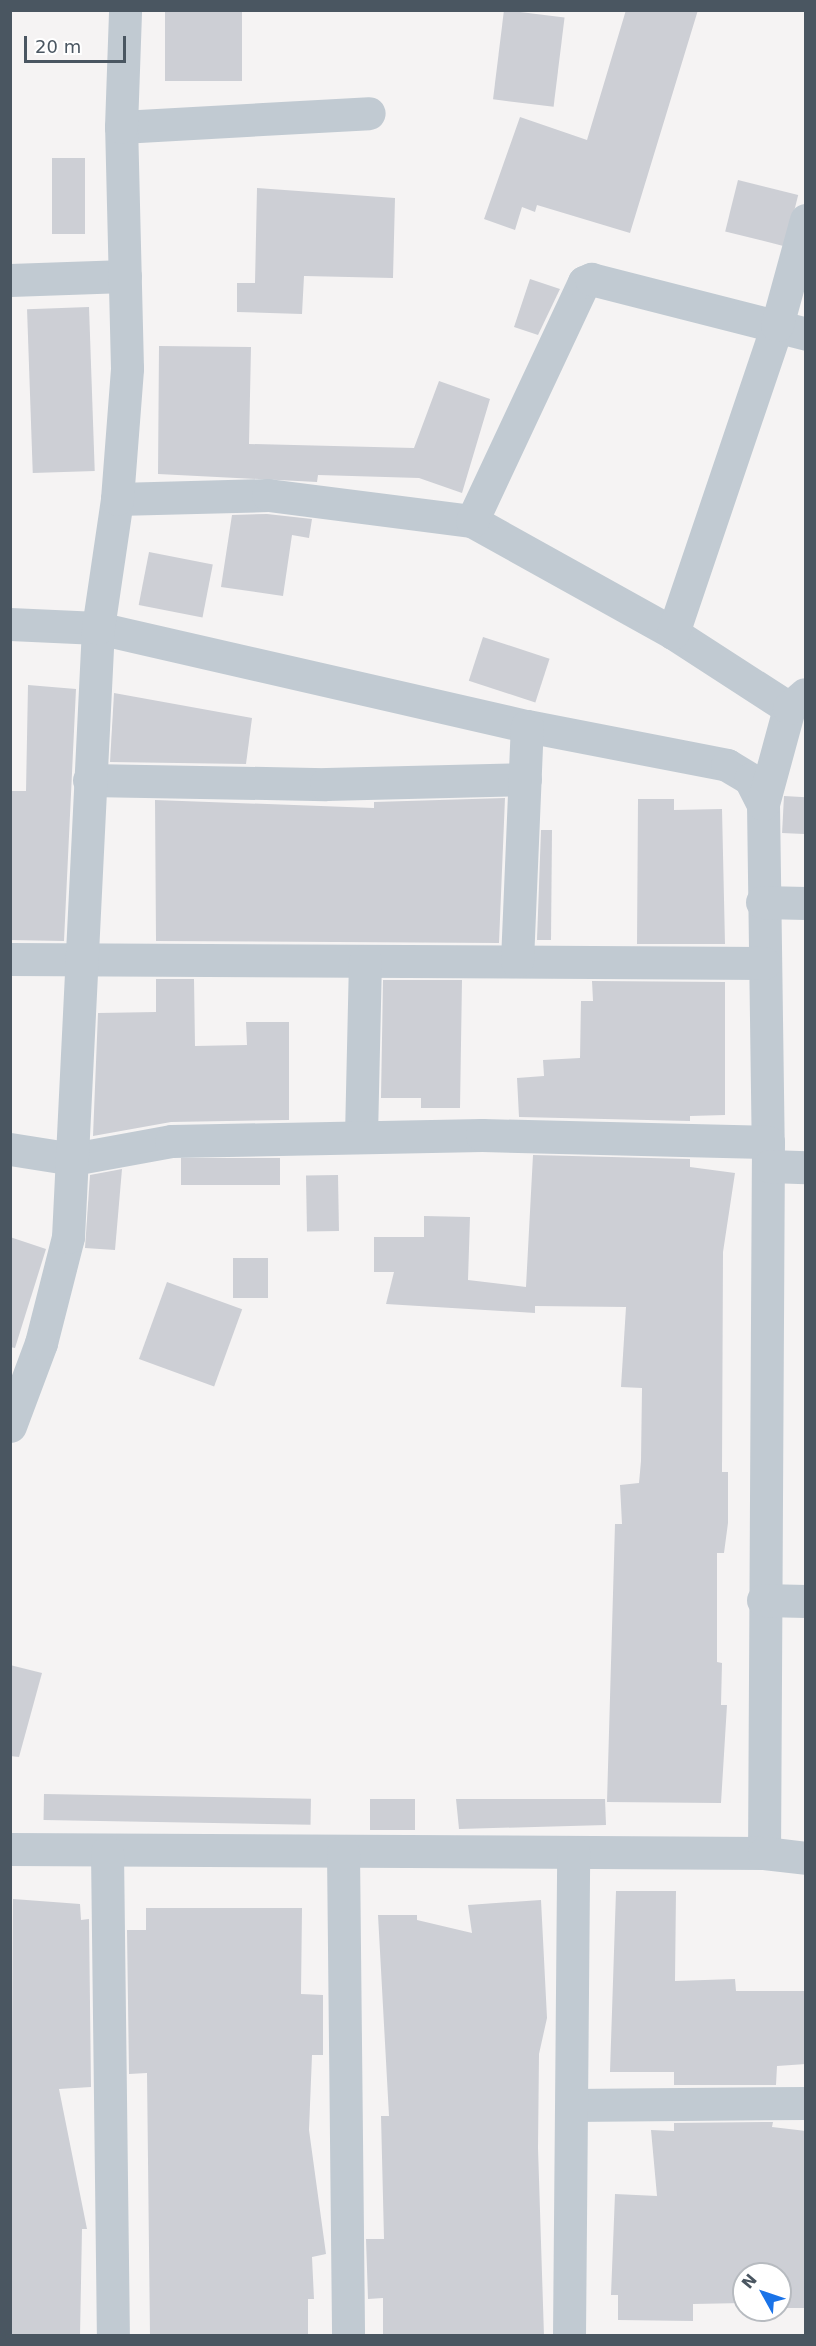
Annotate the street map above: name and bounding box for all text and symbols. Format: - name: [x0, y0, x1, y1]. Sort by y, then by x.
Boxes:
- scale bar: [27, 24, 129, 62]
- text: 20 m: [35, 36, 81, 57]
- north arrow: [732, 2262, 792, 2322]
- text: N: [738, 2270, 761, 2293]

